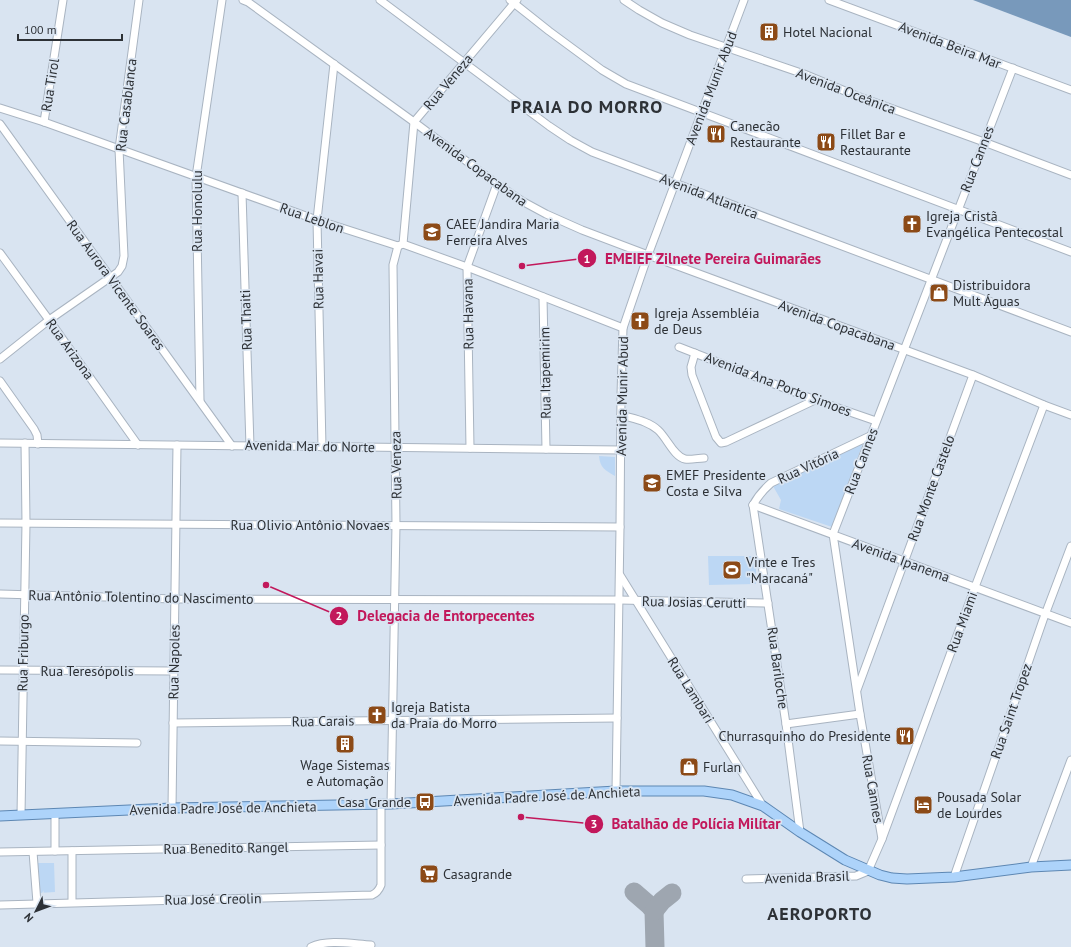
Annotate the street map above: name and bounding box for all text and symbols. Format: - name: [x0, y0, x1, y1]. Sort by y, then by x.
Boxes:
- scale bar: [18, 16, 122, 42]
- street label: Avenida Beira Mar: [896, 17, 1004, 73]
- building icon: Hotel Nacional: [758, 21, 780, 43]
- text: 100 m: [24, 22, 57, 37]
- place label: Hotel Nacional: [783, 23, 872, 41]
- street label: Avenida Munir Abud: [681, 29, 741, 147]
- street label: Rua Veneza: [419, 50, 477, 114]
- street label: Rua Tirol: [37, 57, 63, 113]
- street label: Rua Casablanca: [111, 57, 141, 152]
- street label: Avenida Oceânica: [794, 64, 898, 118]
- district label: PRAIA DO MORRO: [511, 95, 663, 118]
- place label: Canecão Restaurante: [730, 117, 801, 151]
- restaurant icon: Canecão Restaurante: [705, 123, 727, 145]
- street label: Rua Cannes: [956, 123, 998, 195]
- street label: Avenida Copacabana: [421, 124, 531, 210]
- place label: Fillet Bar e Restaurante: [840, 125, 911, 159]
- restaurant icon: Fillet Bar e Restaurante: [815, 131, 837, 153]
- street label: Avenida Atlantica: [657, 169, 761, 223]
- street label: Rua Honolulu: [188, 170, 206, 252]
- street label: Rua Leblon: [278, 199, 346, 237]
- place label: Igreja Cristã Evangélica Pentecostal: [926, 207, 1063, 241]
- church icon: Igreja Cristã Evangélica Pentecostal: [901, 213, 923, 235]
- place label: CAEE Jandira Maria Ferreira Alves: [446, 215, 559, 249]
- street label: Rua Aurora Vicente Soares: [63, 216, 169, 354]
- school or university icon: CAEE Jandira Maria Ferreira Alves: [421, 221, 443, 243]
- callout: EMEIEF Zilnete Pereira Guimarães: [577, 245, 830, 272]
- street label: Rua Havai: [308, 249, 328, 309]
- text: EMEIEF Zilnete Pereira Guimarães: [605, 249, 821, 268]
- text: 1: [584, 251, 590, 266]
- place label: Distribuidora Mult Águas: [953, 276, 1031, 310]
- street label: Rua Havana: [458, 278, 478, 350]
- shop icon: Distribuidora Mult Águas: [928, 282, 950, 304]
- street label: Rua Thaiti: [236, 289, 256, 351]
- street label: Avenida Copacabana: [776, 296, 898, 354]
- place label: Igreja Assembléia de Deus: [654, 304, 759, 338]
- church icon: Igreja Assembléia de Deus: [629, 310, 651, 332]
- street label: Rua Arizona: [42, 315, 98, 383]
- street label: Rua Itapemirim: [535, 327, 555, 419]
- street label: Avenida Munir Abud: [612, 336, 632, 456]
- street label: Avenida Ana Porto Simoes: [702, 348, 854, 420]
- street label: Rua Cannes: [840, 425, 882, 497]
- street label: Rua Veneza: [386, 431, 406, 499]
- street label: Rua Monte Castelo: [903, 432, 959, 544]
- street label: Avenida Mar do Norte: [245, 436, 375, 456]
- street label: Rua Vitória: [775, 444, 841, 488]
- place label: EMEF Presidente Costa e Silva: [666, 466, 766, 500]
- school or university icon: EMEF Presidente Costa e Silva: [641, 472, 663, 494]
- street label: Rua Olivio Antônio Novaes: [230, 516, 390, 534]
- street label: Avenida Ipanema: [850, 534, 952, 586]
- place label: Vinte e Tres "Maracaná": [745, 553, 815, 587]
- sports icon: Vinte e Tres "Maracaná": [721, 559, 743, 581]
- street label: Rua Antônio Tolentino do Nascimento: [28, 586, 254, 608]
- street label: Rua Miami: [943, 589, 981, 655]
- street label: Rua Josias Cerutti: [642, 592, 746, 612]
- callout: Delegacia de Entorpecentes: [329, 602, 543, 629]
- text: Delegacia de Entorpecentes: [357, 606, 535, 625]
- text: 2: [336, 608, 342, 623]
- street label: Rua Friburgo: [13, 614, 33, 692]
- street label: Rua Napoles: [164, 624, 184, 700]
- street label: Rua Bariloche: [763, 626, 793, 710]
- street label: Rua Lambari: [664, 654, 718, 726]
- street label: Rua Saint Tropez: [986, 661, 1036, 761]
- street label: Rua Teresópolis: [40, 662, 134, 680]
- place label: Igreja Batista da Praia do Morro: [391, 698, 497, 732]
- church icon: Igreja Batista da Praia do Morro: [366, 704, 388, 726]
- street label: Rua Carais: [292, 711, 354, 731]
- restaurant icon: Churrasquinho do Presidente: [894, 725, 916, 747]
- place label: Churrasquinho do Presidente: [718, 727, 891, 745]
- building icon: Wage Sistemas e Automação: [334, 733, 356, 755]
- street label: Rua Cannes: [858, 753, 888, 825]
- place label: Wage Sistemas e Automação: [300, 756, 390, 790]
- shop icon: Furlan: [678, 756, 700, 778]
- place label: Furlan: [703, 758, 741, 776]
- street label: Avenida Padre José de Anchieta: [453, 782, 641, 810]
- place label: Pousada Solar de Lourdes: [937, 788, 1021, 822]
- bus stop icon: Casa Grande: [414, 791, 436, 813]
- place label: Casa Grande: [337, 793, 411, 811]
- hotel icon: Pousada Solar de Lourdes: [912, 794, 934, 816]
- street label: Avenida Padre José de Anchieta: [129, 797, 317, 819]
- callout: Batalhão de Polícia Milítar: [584, 811, 789, 838]
- text: Batalhão de Polícia Milítar: [611, 814, 781, 833]
- text: 3: [591, 816, 597, 831]
- street label: Rua Benedito Rangel: [163, 838, 289, 858]
- supermarket icon: Casagrande: [418, 863, 440, 885]
- place label: Casagrande: [443, 865, 512, 883]
- street label: Avenida Brasil: [764, 867, 850, 887]
- street label: Rua José Creolin: [164, 889, 262, 909]
- north arrow: [16, 891, 56, 931]
- district label: AEROPORTO: [767, 902, 873, 925]
- text: N: [21, 910, 36, 925]

